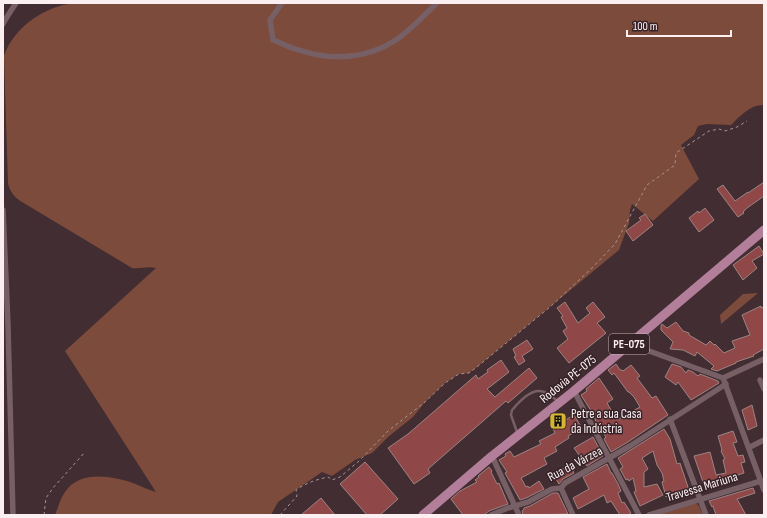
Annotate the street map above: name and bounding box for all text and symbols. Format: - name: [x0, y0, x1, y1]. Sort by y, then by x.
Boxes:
- scale bar: [627, 12, 731, 38]
- text: 100 m: [633, 19, 658, 34]
- road number: PE-075: [609, 334, 649, 354]
- street label: Rodovia PE-075: [536, 351, 600, 407]
- place label: Petre a sua Casa da Indústria: [571, 406, 641, 437]
- building icon: Petre a sua Casa da Indústria: [548, 411, 568, 431]
- street label: Rua da Várzea: [545, 443, 605, 485]
- street label: Travessa Mariuna: [664, 469, 740, 505]

